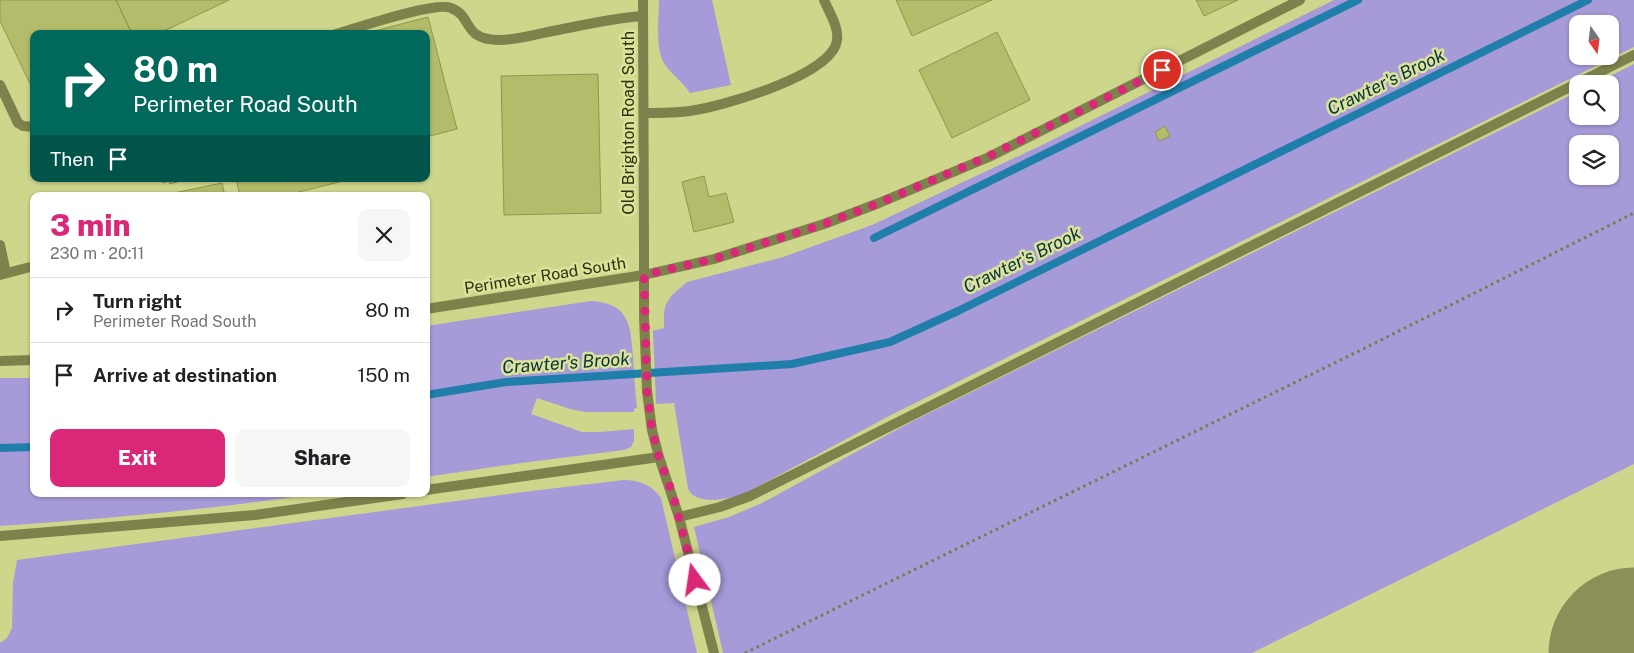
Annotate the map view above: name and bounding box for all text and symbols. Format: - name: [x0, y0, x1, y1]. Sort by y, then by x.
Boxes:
- north arrow: [1569, 15, 1619, 65]
- map controls: [1569, 15, 1619, 185]
- street label: Old Brighton Road South: [619, 31, 638, 215]
- water label: Crawter's Brook: [1324, 44, 1448, 119]
- text: 80 m: [133, 49, 218, 90]
- pin: [1141, 49, 1183, 91]
- icon: right: [50, 50, 115, 115]
- icon: arrive: [1148, 56, 1176, 84]
- button: search: [1569, 75, 1619, 125]
- text: Perimeter Road South: [133, 91, 358, 117]
- button: layers: [1569, 135, 1619, 185]
- icon: arrive: [104, 145, 132, 173]
- text: Then: [50, 148, 94, 170]
- text: 3 min: [50, 207, 131, 243]
- button: close: [358, 209, 410, 261]
- water label: Crawter's Brook: [960, 222, 1084, 297]
- text: 230 m · 20:11: [50, 244, 144, 263]
- street label: Perimeter Road South: [463, 253, 627, 298]
- text: Turn right: [93, 290, 182, 312]
- icon: right: [50, 296, 78, 324]
- text: 80 m: [365, 299, 410, 321]
- text: Perimeter Road South: [93, 312, 256, 331]
- water label: Crawter's Brook: [501, 348, 631, 377]
- icon: arrive: [50, 361, 78, 389]
- text: Arrive at destination: [93, 364, 277, 386]
- text: 150 m: [357, 364, 410, 386]
- button: Exit: [50, 429, 225, 487]
- button: Share: [235, 429, 410, 487]
- position arrow: [668, 553, 720, 605]

